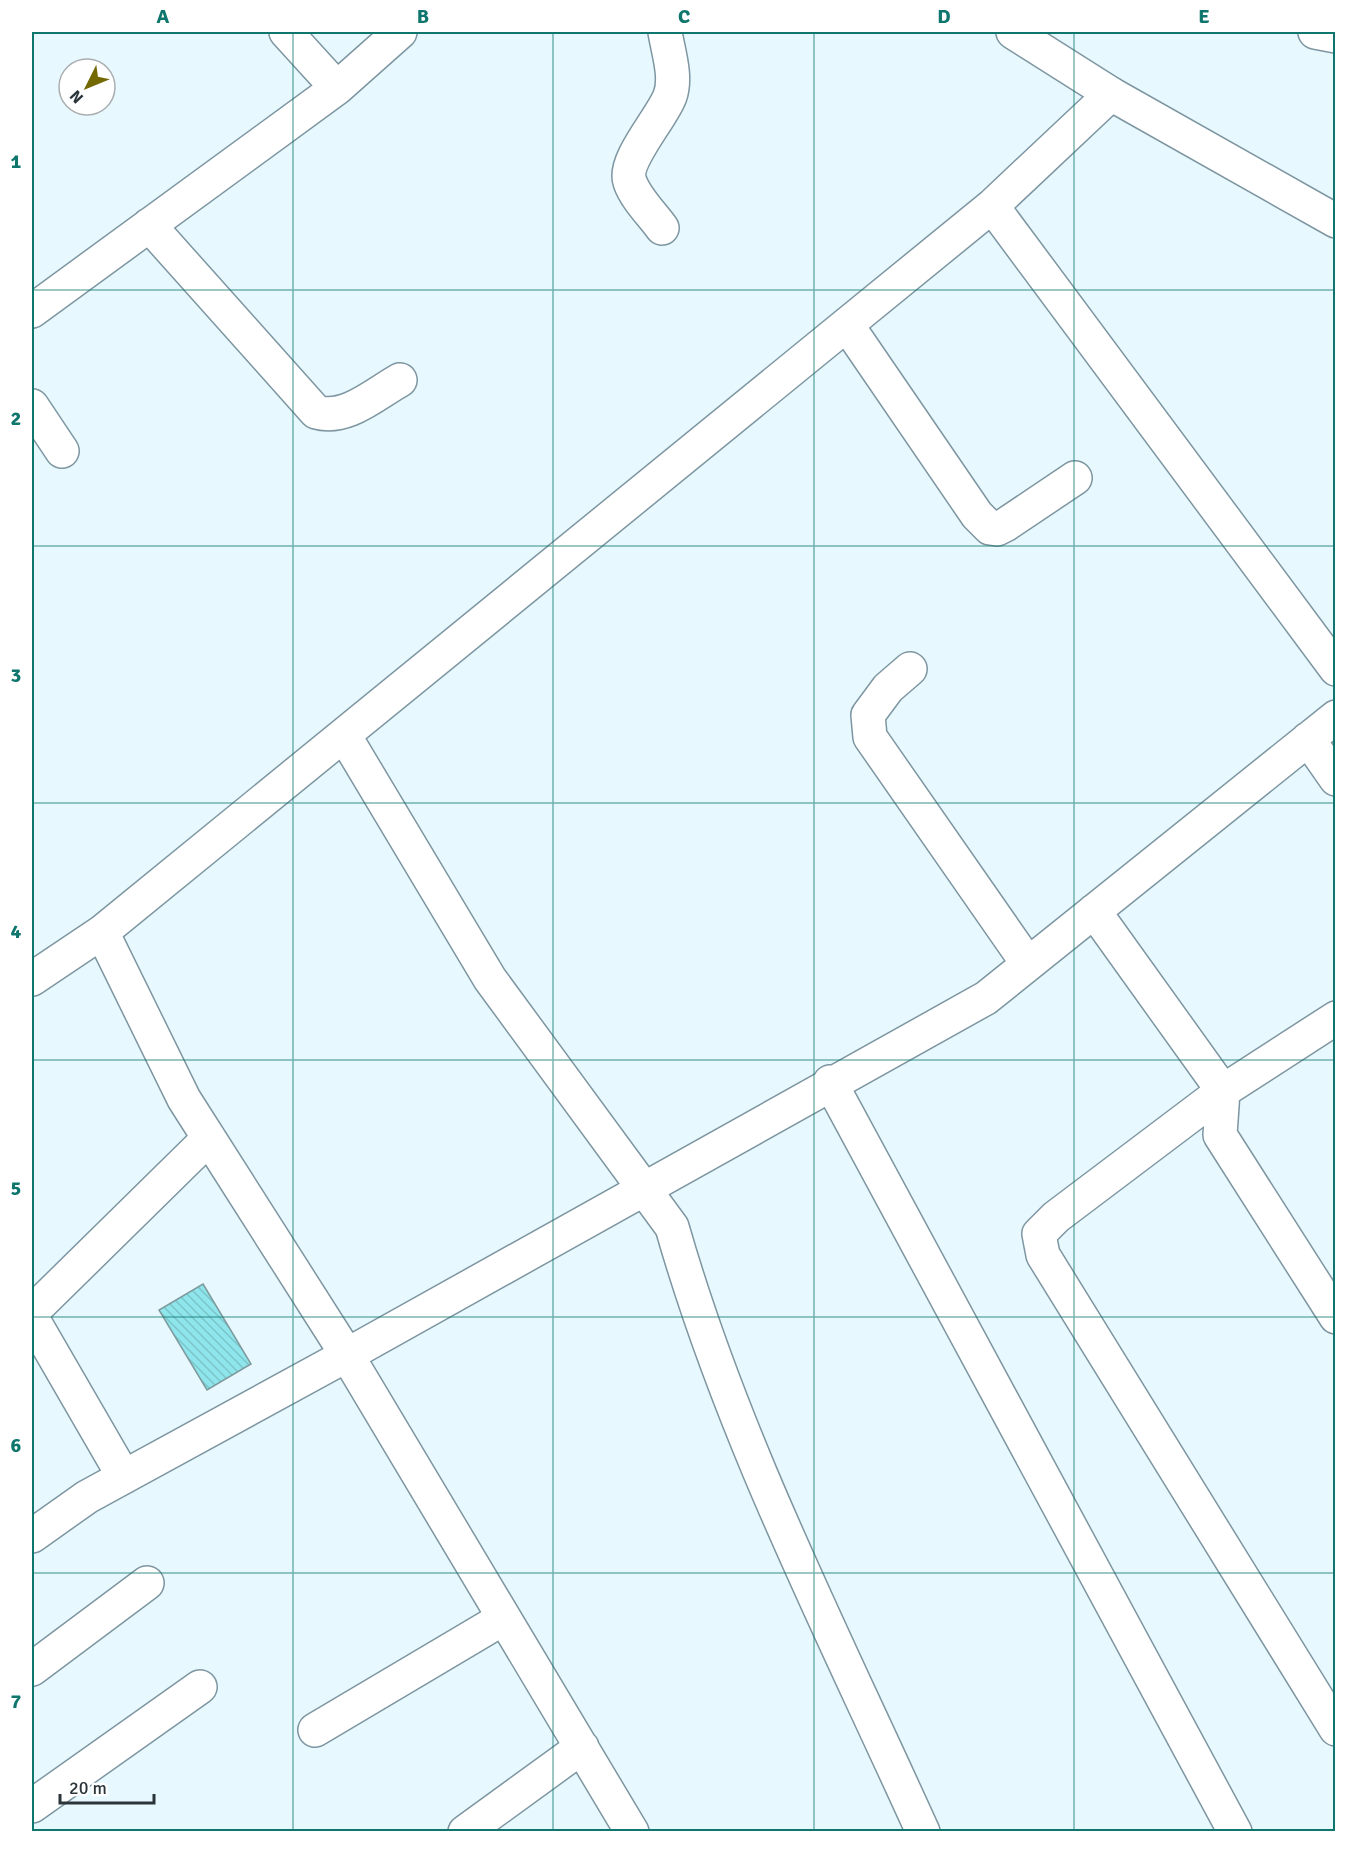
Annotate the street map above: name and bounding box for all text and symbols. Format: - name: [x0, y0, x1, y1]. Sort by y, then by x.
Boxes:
- text: A: [157, 4, 170, 29]
- text: B: [417, 4, 429, 29]
- text: C: [678, 4, 690, 29]
- text: D: [937, 4, 951, 29]
- text: E: [1198, 4, 1210, 29]
- north arrow: [57, 57, 117, 117]
- text: N: [66, 86, 88, 107]
- text: 1: [11, 149, 22, 174]
- text: 2: [11, 406, 21, 431]
- text: 3: [11, 663, 21, 688]
- text: 4: [11, 919, 22, 944]
- text: 5: [11, 1176, 21, 1201]
- text: 6: [11, 1433, 22, 1458]
- text: 7: [11, 1689, 22, 1714]
- scale bar: [60, 1767, 154, 1805]
- text: 20 m: [69, 1777, 107, 1799]

